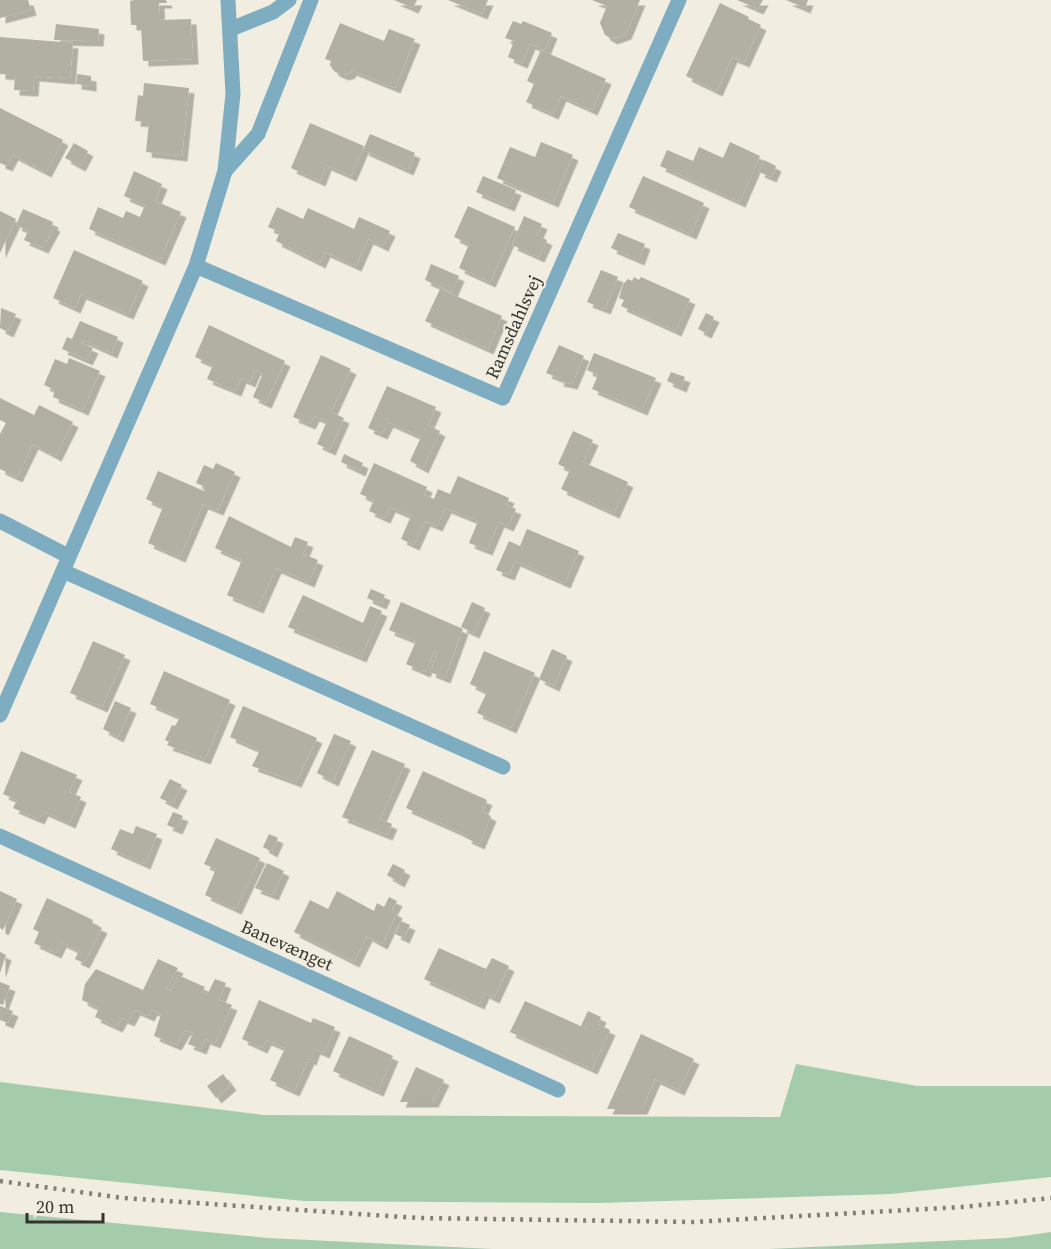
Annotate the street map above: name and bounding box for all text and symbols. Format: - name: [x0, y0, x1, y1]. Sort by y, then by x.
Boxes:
- street label: Ramsdahlsvej: [479, 271, 547, 383]
- street label: Banevænget: [237, 914, 337, 976]
- scale bar: [27, 1186, 104, 1224]
- text: 20 m: [36, 1194, 74, 1219]

